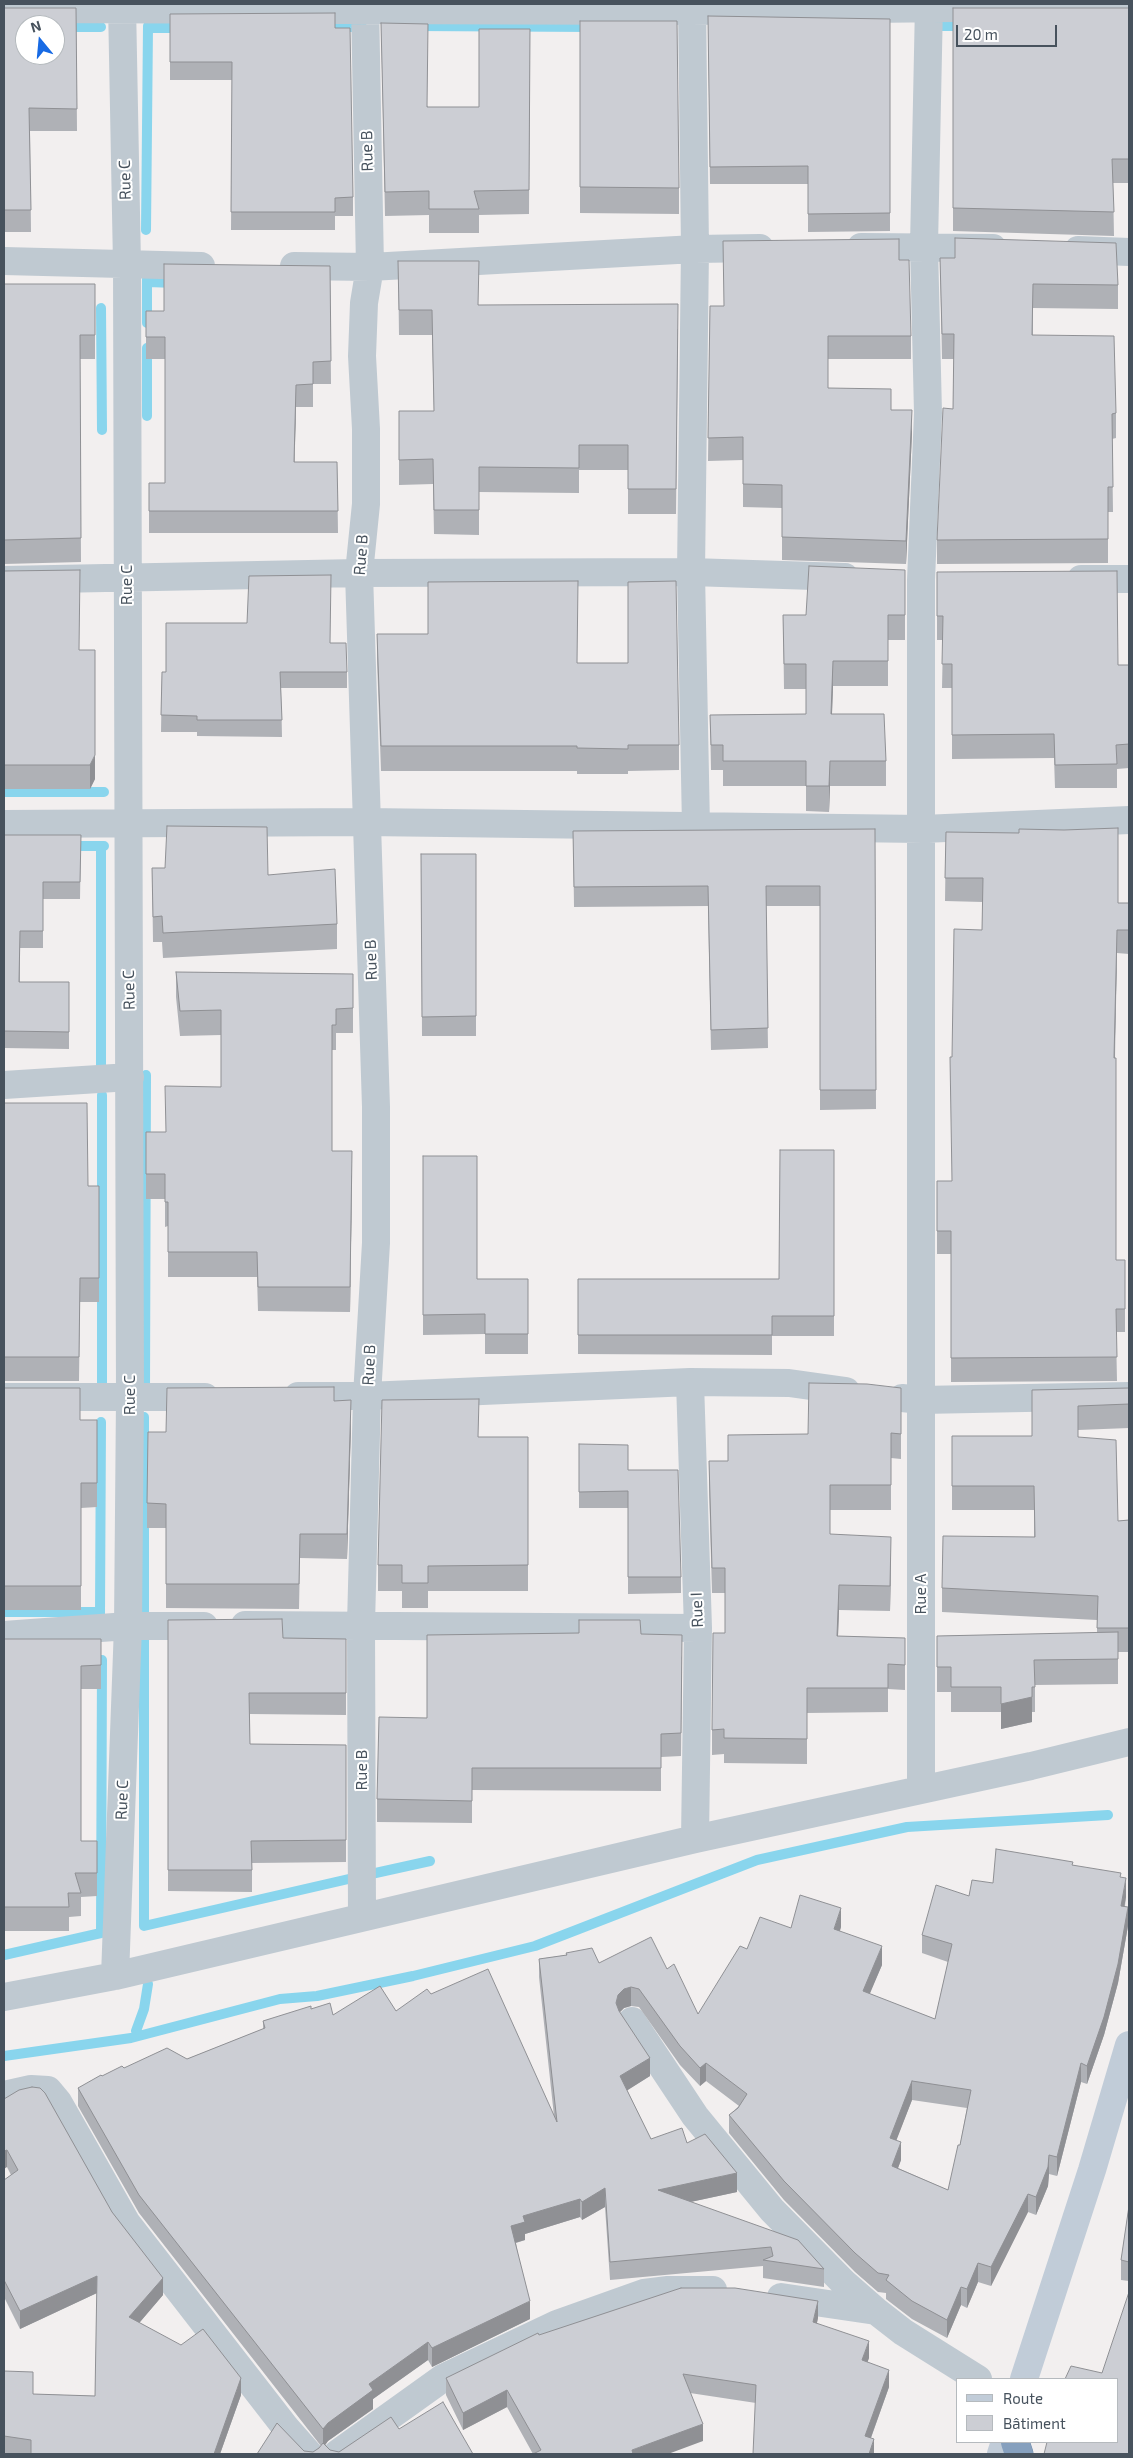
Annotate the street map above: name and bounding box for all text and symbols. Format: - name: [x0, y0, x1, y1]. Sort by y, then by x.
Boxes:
- north arrow: [15, 15, 65, 65]
- scale bar: [958, 15, 1059, 47]
- text: N: [28, 17, 43, 36]
- text: 20 m: [964, 25, 998, 43]
- street label: Rue B: [357, 130, 377, 172]
- street label: Rue C: [115, 160, 135, 200]
- street label: Rue B: [350, 534, 372, 576]
- street label: Rue C: [117, 565, 137, 605]
- street label: Rue B: [361, 939, 381, 981]
- street label: Rue C: [119, 970, 139, 1010]
- street label: Rue B: [358, 1344, 380, 1386]
- street label: Rue C: [120, 1375, 140, 1415]
- street label: Rue A: [911, 1573, 931, 1615]
- street label: Rue I: [687, 1592, 707, 1628]
- street label: Rue B: [352, 1749, 372, 1791]
- street label: Rue C: [112, 1780, 132, 1820]
- legend: [956, 2378, 1118, 2443]
- text: Route: [1003, 2389, 1043, 2407]
- text: Bâtiment: [1003, 2414, 1066, 2432]

